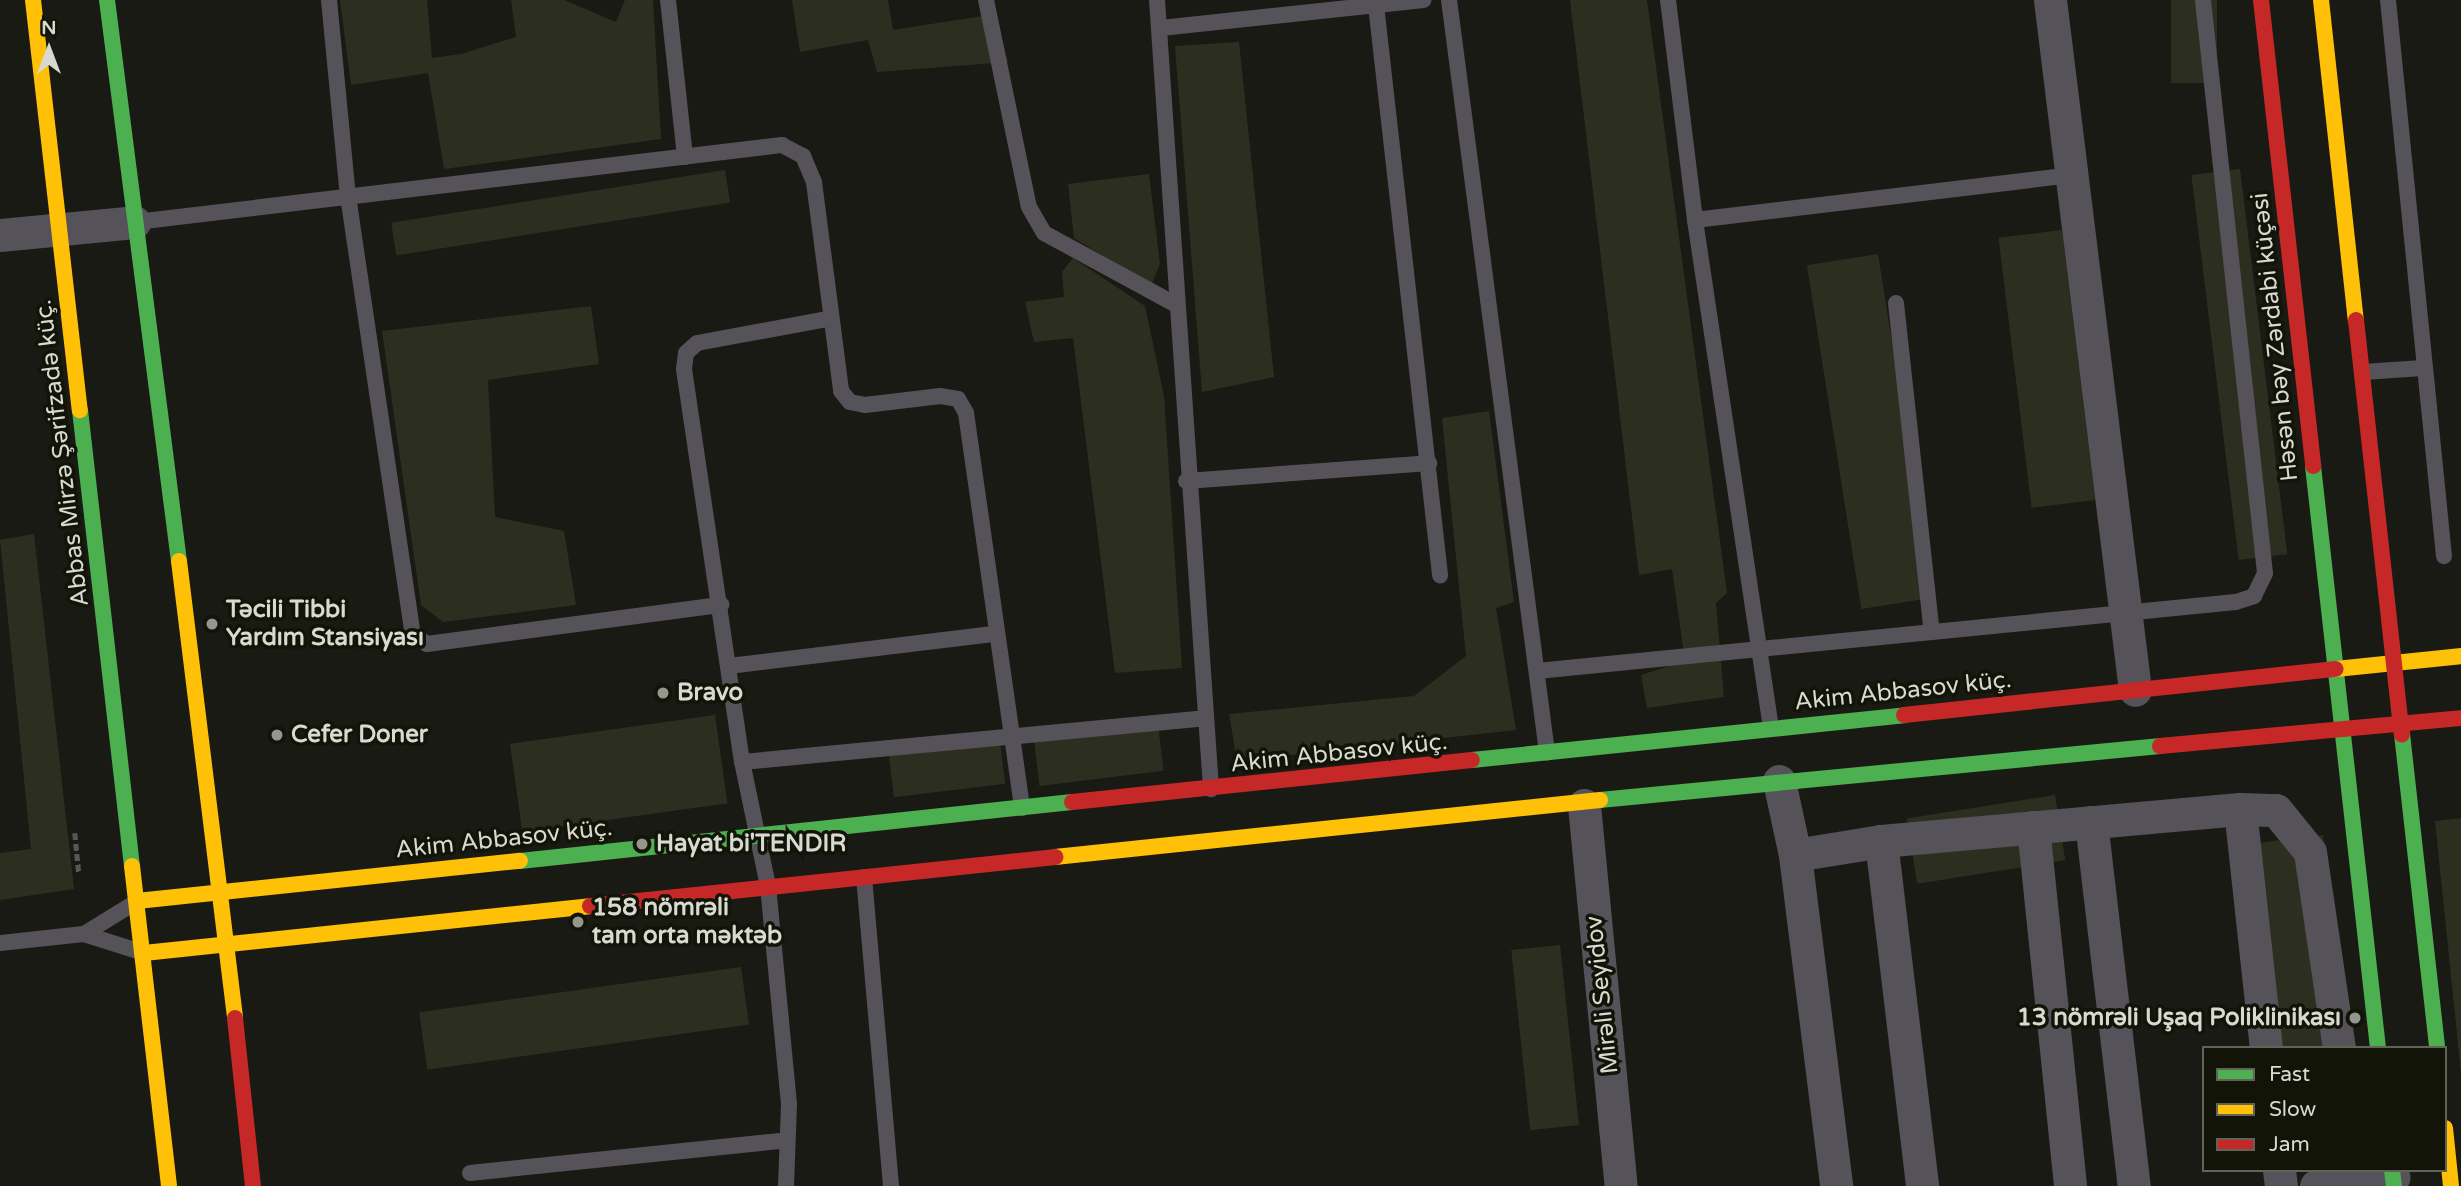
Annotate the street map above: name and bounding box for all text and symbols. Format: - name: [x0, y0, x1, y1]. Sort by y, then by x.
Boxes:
- north arrow: [14, 14, 84, 84]
- text: N: [41, 17, 57, 39]
- street label: Həsən bəy Zərdabi küçəsi: [2246, 191, 2304, 483]
- street label: Abbas Mirzə Şərifzadə küç.: [29, 298, 95, 608]
- place label: Təcili Tibbi Yardım Stansiyası: [226, 596, 424, 652]
- marker: Təcili Tibbi Yardım Stansiyası: [204, 616, 220, 632]
- street label: Akim Abbasov küç.: [1793, 665, 2013, 717]
- place label: Bravo: [677, 679, 743, 707]
- marker: Bravo: [655, 685, 671, 701]
- place label: Cefer Doner: [291, 721, 428, 749]
- marker: Cefer Doner: [269, 727, 285, 743]
- street label: Akim Abbasov küç.: [1229, 727, 1449, 779]
- street label: Akim Abbasov küç.: [394, 813, 614, 865]
- place label: Hayat bi'TENDIR: [656, 830, 846, 858]
- marker: Hayat bi'TENDIR: [634, 836, 650, 852]
- place label: 158 nömrəli tam orta məktəb: [592, 894, 782, 950]
- marker: 158 nömrəli tam orta məktəb: [570, 914, 586, 930]
- street label: Mirəli Seyidov: [1579, 914, 1625, 1076]
- place label: 13 nömrəli Uşaq Poliklinikası: [2017, 1004, 2341, 1032]
- marker: 13 nömrəli Uşaq Poliklinikası: [2347, 1010, 2363, 1026]
- legend: [2202, 1046, 2447, 1172]
- text: Fast: [2269, 1062, 2310, 1087]
- text: Slow: [2269, 1097, 2316, 1122]
- text: Jam: [2269, 1132, 2310, 1157]

